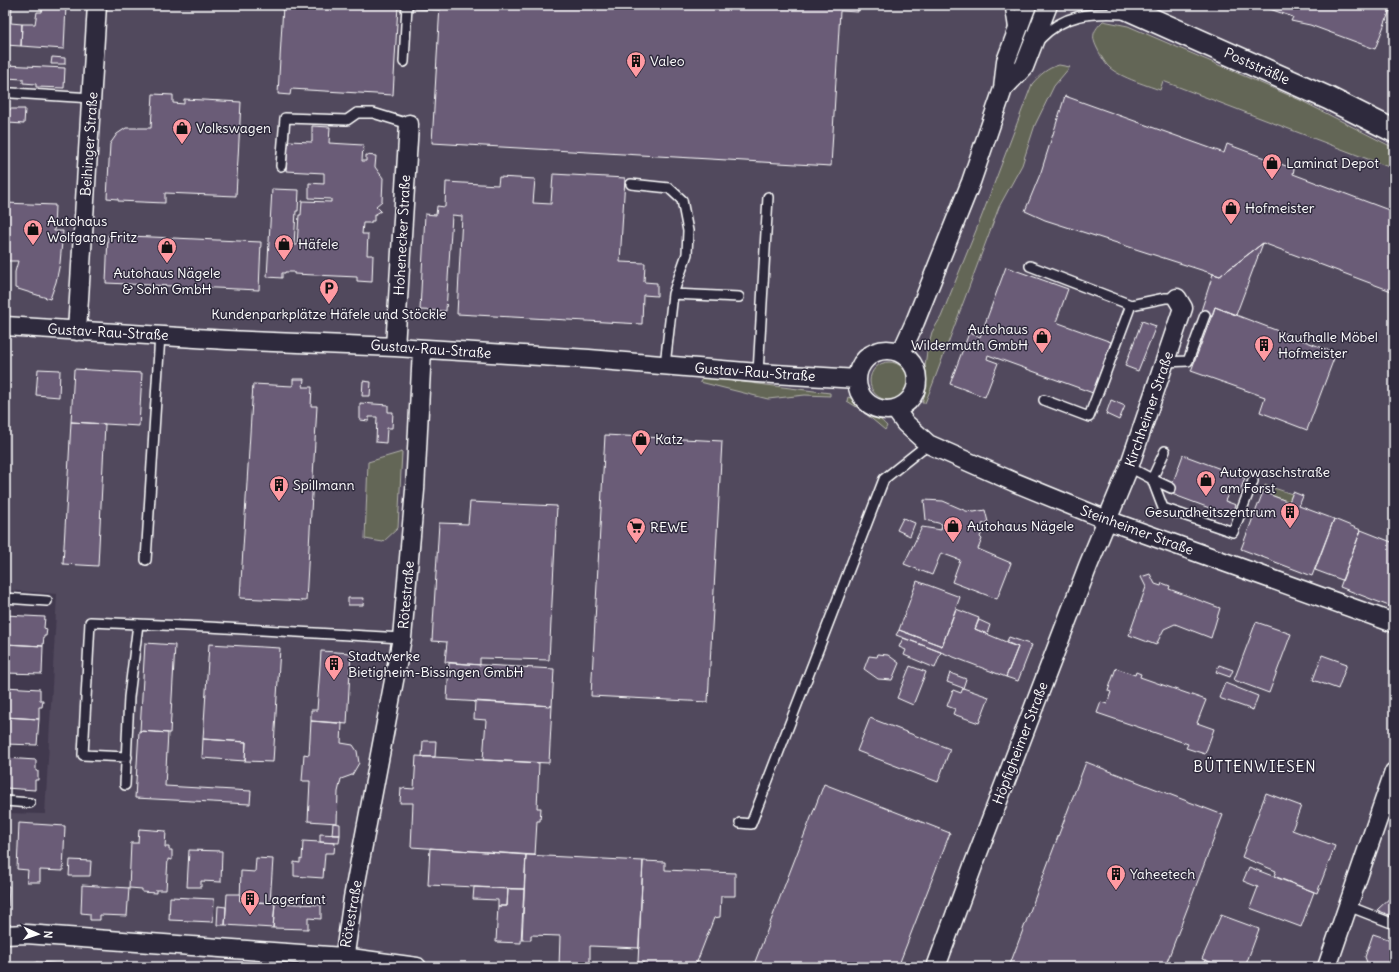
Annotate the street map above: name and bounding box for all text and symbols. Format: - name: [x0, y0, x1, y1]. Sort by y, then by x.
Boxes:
- street label: Poststräßle: [1221, 44, 1293, 88]
- building icon: Valeo: [625, 50, 647, 78]
- place label: Valeo: [650, 52, 685, 70]
- street label: Beihinger Straße: [76, 91, 102, 197]
- shop icon: Volkswagen: [171, 117, 193, 145]
- place label: Volkswagen: [196, 119, 271, 137]
- shop icon: Laminat Depot: [1261, 152, 1283, 180]
- place label: Laminat Depot: [1286, 154, 1379, 172]
- street label: Hohenecker Straße: [390, 174, 414, 296]
- shop icon: Hofmeister: [1220, 197, 1242, 225]
- place label: Hofmeister: [1245, 199, 1315, 217]
- place label: Autohaus Wolfgang Fritz: [47, 212, 138, 246]
- shop icon: Autohaus Wolfgang Fritz: [22, 218, 44, 246]
- shop icon: Häfele: [273, 233, 295, 261]
- place label: Häfele: [298, 235, 339, 253]
- shop icon: Autohaus Nägele & Sohn GmbH: [156, 236, 178, 264]
- place label: Autohaus Nägele & Sohn GmbH: [113, 264, 221, 298]
- parking icon: Kundenparkplätze Häfele und Stöckle: [318, 277, 340, 305]
- place label: Kundenparkplätze Häfele und Stöckle: [211, 305, 447, 323]
- street label: Gustav-Rau-Straße: [47, 320, 169, 344]
- place label: Autohaus Wildermuth GmbH: [911, 320, 1028, 354]
- shop icon: Autohaus Wildermuth GmbH: [1031, 326, 1053, 354]
- place label: Kaufhalle Möbel Hofmeister: [1278, 328, 1378, 362]
- building icon: Kaufhalle Möbel Hofmeister: [1253, 334, 1275, 362]
- street label: Gustav-Rau-Straße: [370, 336, 492, 362]
- street label: Kirchheimer Straße: [1121, 349, 1177, 469]
- street label: Gustav-Rau-Straße: [694, 359, 816, 385]
- shop icon: Katz: [630, 428, 652, 456]
- place label: Katz: [655, 430, 683, 448]
- place label: Autowaschstraße am Forst: [1220, 463, 1330, 497]
- shop icon: Autowaschstraße am Forst: [1195, 469, 1217, 497]
- building icon: Spillmann: [268, 474, 290, 502]
- place label: Spillmann: [293, 476, 355, 494]
- street label: Steinheimer Straße: [1078, 501, 1196, 559]
- building icon: Gesundheitszentrum: [1279, 501, 1301, 529]
- place label: Gesundheitszentrum: [1145, 503, 1276, 521]
- shop icon: Autohaus Nägele: [942, 515, 964, 543]
- supermarket icon: REWE: [625, 516, 647, 544]
- place label: Autohaus Nägele: [967, 517, 1074, 535]
- place label: REWE: [650, 518, 688, 536]
- street label: Rötestraße: [394, 560, 418, 630]
- place label: Stadtwerke Bietigheim-Bissingen GmbH: [348, 647, 524, 681]
- building icon: Stadtwerke Bietigheim-Bissingen GmbH: [323, 653, 345, 681]
- street label: Höpfigheimer Straße: [988, 679, 1052, 807]
- district label: BÜTTENWIESEN: [1193, 757, 1317, 776]
- building icon: Yaheetech: [1105, 863, 1127, 891]
- place label: Yaheetech: [1130, 865, 1195, 883]
- street label: Rötestraße: [336, 879, 366, 949]
- building icon: Lagerfant: [239, 888, 261, 916]
- place label: Lagerfant: [264, 890, 326, 908]
- north arrow: [18, 914, 58, 954]
- text: N: [41, 930, 55, 939]

